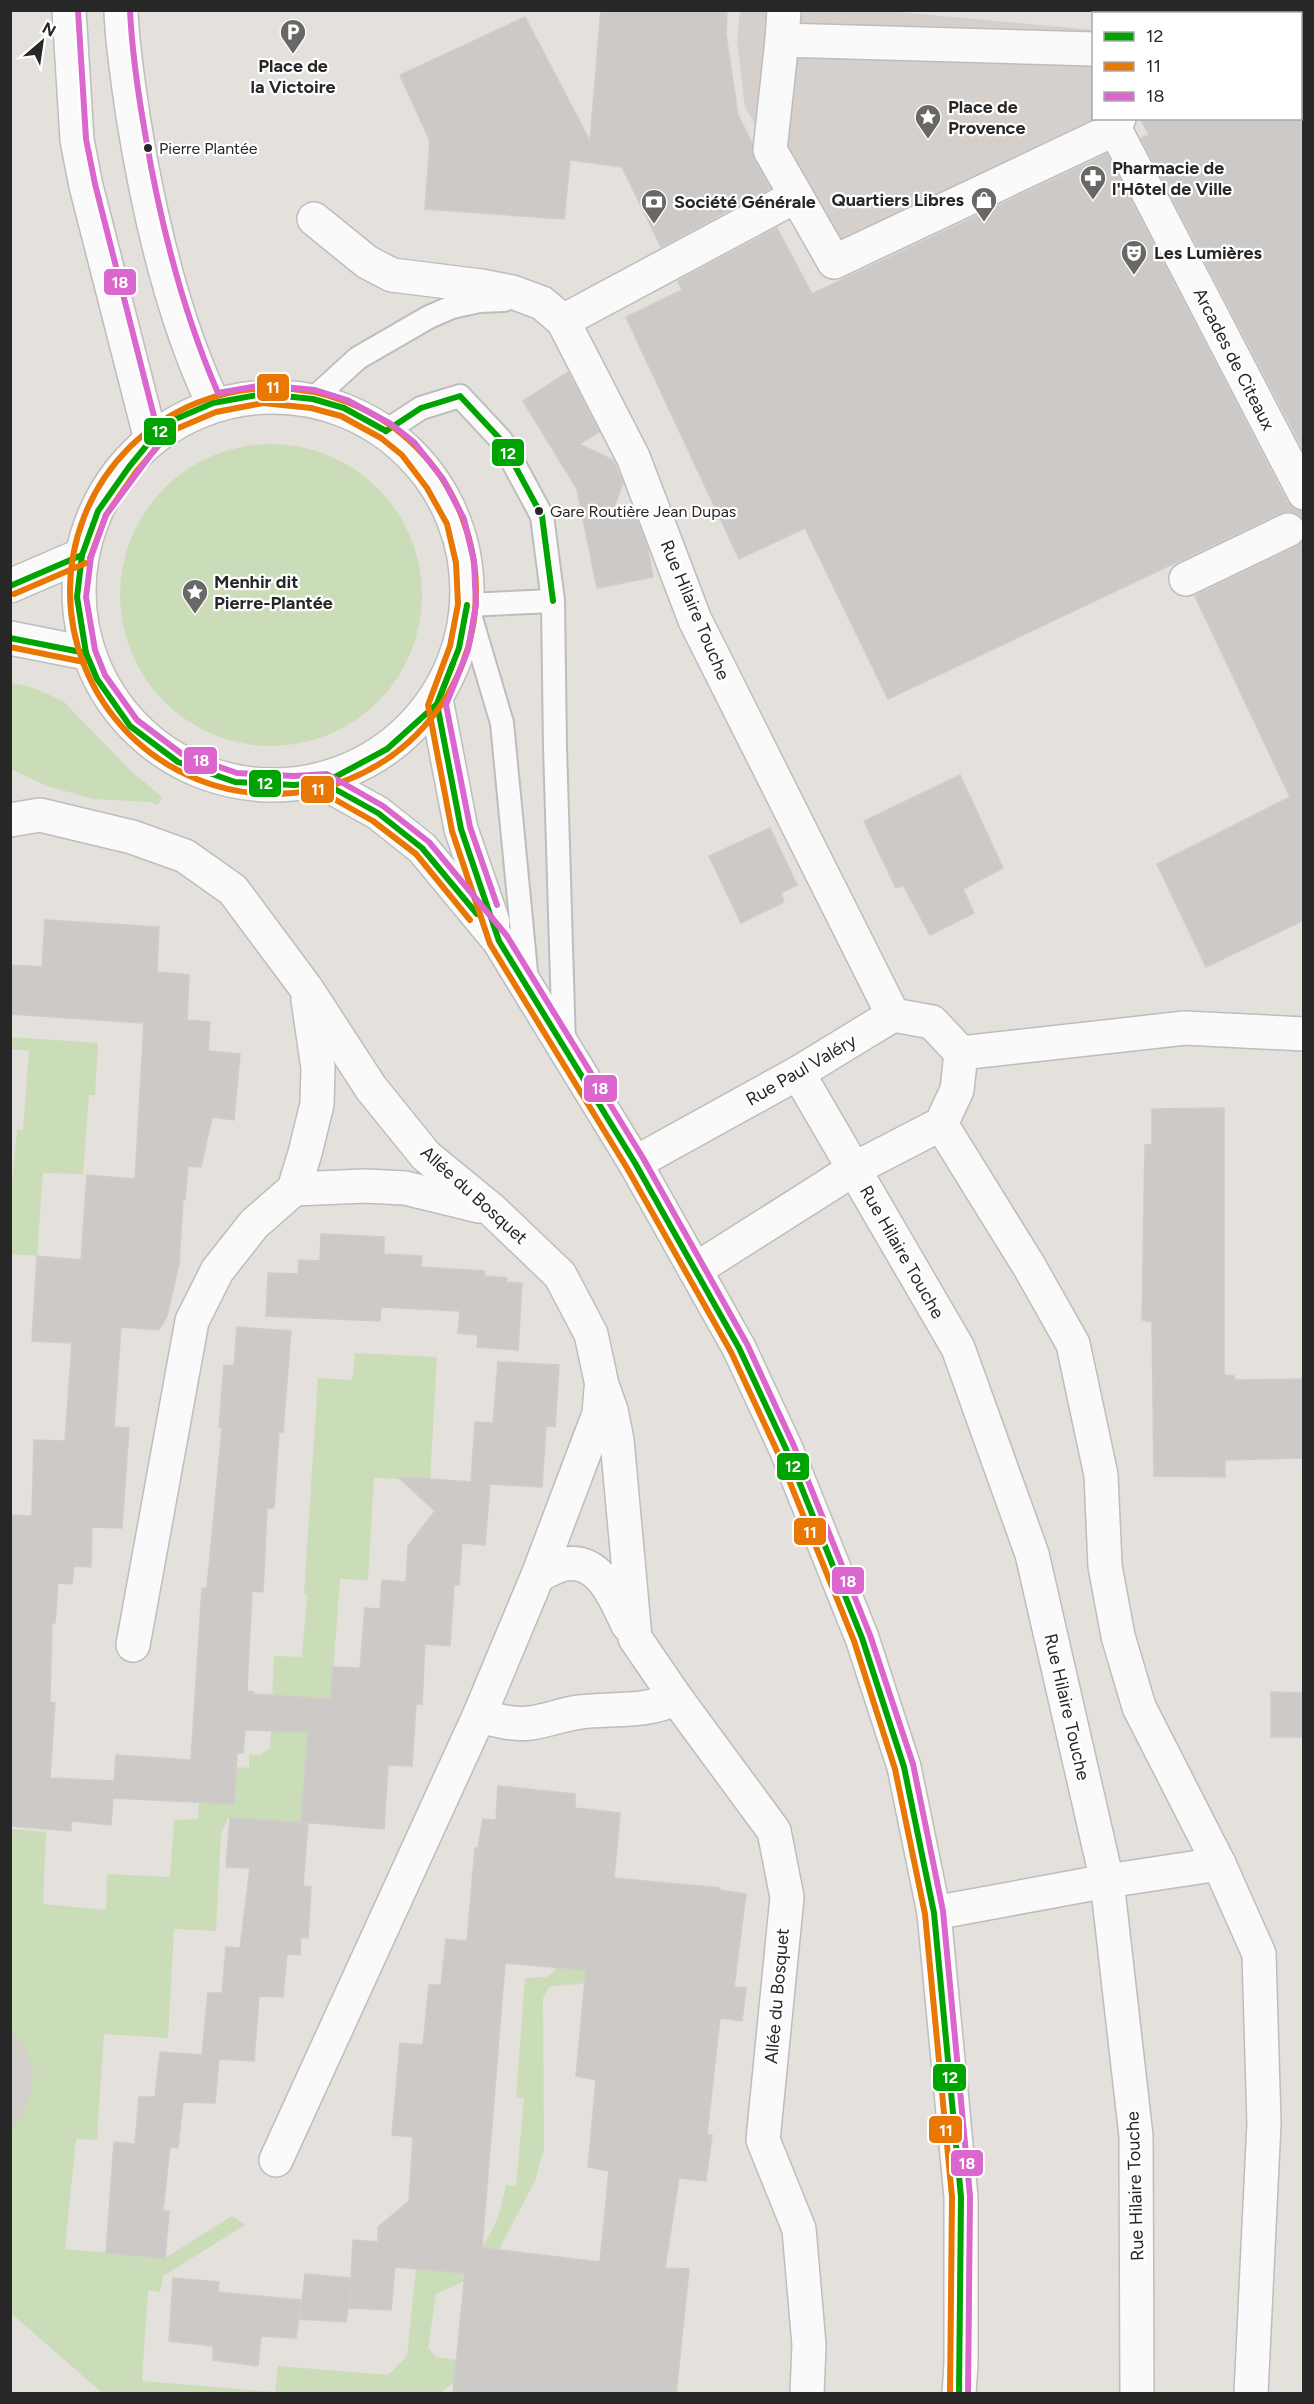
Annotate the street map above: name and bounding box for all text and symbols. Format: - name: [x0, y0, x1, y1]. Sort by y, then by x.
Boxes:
- north arrow: [12, 12, 72, 72]
- legend: [1092, 12, 1302, 120]
- parking icon: Place de la Victoire: [278, 17, 308, 55]
- text: N: [39, 18, 59, 41]
- text: 12: [1146, 25, 1164, 47]
- place label: Place de la Victoire: [251, 55, 335, 98]
- text: 11: [1146, 55, 1161, 77]
- text: 18: [1146, 85, 1165, 107]
- place label: Place de Provence: [948, 96, 1025, 139]
- place icon: Place de Provence: [913, 102, 943, 140]
- place label: Pierre Plantée: [159, 139, 258, 158]
- marker: Pierre Plantée: [142, 142, 154, 154]
- place label: Pharmacie de l'Hôtel de Ville: [1112, 157, 1232, 200]
- pharmacy icon: Pharmacie de l'Hôtel de Ville: [1078, 163, 1108, 201]
- shop icon: Quartiers Libres: [969, 185, 999, 223]
- bank icon: Société Générale: [639, 187, 669, 225]
- place label: Quartiers Libres: [831, 189, 965, 211]
- place label: Société Générale: [674, 191, 816, 213]
- theatre icon: Les Lumières: [1119, 238, 1149, 276]
- place label: Les Lumières: [1154, 242, 1262, 264]
- line badge: 18: [103, 268, 137, 296]
- text: 18: [112, 273, 128, 292]
- street label: Arcades de Citeaux: [1189, 284, 1280, 434]
- line badge: 11: [256, 373, 290, 402]
- text: 11: [266, 378, 280, 397]
- line badge: 12: [143, 417, 177, 446]
- text: 12: [152, 422, 168, 441]
- line badge: 12: [491, 438, 525, 467]
- text: 12: [500, 444, 516, 463]
- place label: Gare Routière Jean Dupas: [550, 502, 736, 521]
- marker: Gare Routière Jean Dupas: [533, 505, 545, 517]
- street label: Rue Hilaire Touche: [656, 537, 734, 683]
- place label: Menhir dit Pierre-Plantée: [214, 571, 333, 614]
- place icon: Menhir dit Pierre-Plantée: [180, 577, 210, 615]
- line badge: 18: [183, 746, 218, 775]
- text: 18: [193, 751, 209, 770]
- line badge: 12: [248, 769, 282, 798]
- text: 12: [257, 774, 273, 793]
- line badge: 11: [300, 775, 335, 804]
- text: 11: [311, 780, 325, 799]
- street label: Rue Paul Valéry: [742, 1029, 861, 1110]
- line badge: 18: [583, 1074, 618, 1103]
- text: 18: [592, 1079, 608, 1098]
- street label: Allée du Bosquet: [416, 1141, 532, 1249]
- street label: Rue Hilaire Touche: [855, 1182, 949, 1323]
- line badge: 12: [776, 1452, 810, 1481]
- text: 12: [785, 1457, 801, 1476]
- line badge: 11: [793, 1517, 827, 1546]
- text: 11: [803, 1523, 817, 1542]
- line badge: 18: [831, 1566, 865, 1595]
- text: 18: [840, 1572, 856, 1591]
- street label: Rue Hilaire Touche: [1039, 1632, 1095, 1783]
- street label: Allée du Bosquet: [760, 1927, 794, 2065]
- line badge: 12: [932, 2063, 967, 2092]
- text: 12: [942, 2068, 958, 2087]
- street label: Rue Hilaire Touche: [1121, 2111, 1149, 2261]
- line badge: 11: [928, 2115, 963, 2144]
- text: 11: [939, 2121, 953, 2140]
- line badge: 18: [950, 2149, 984, 2177]
- text: 18: [959, 2154, 975, 2173]

